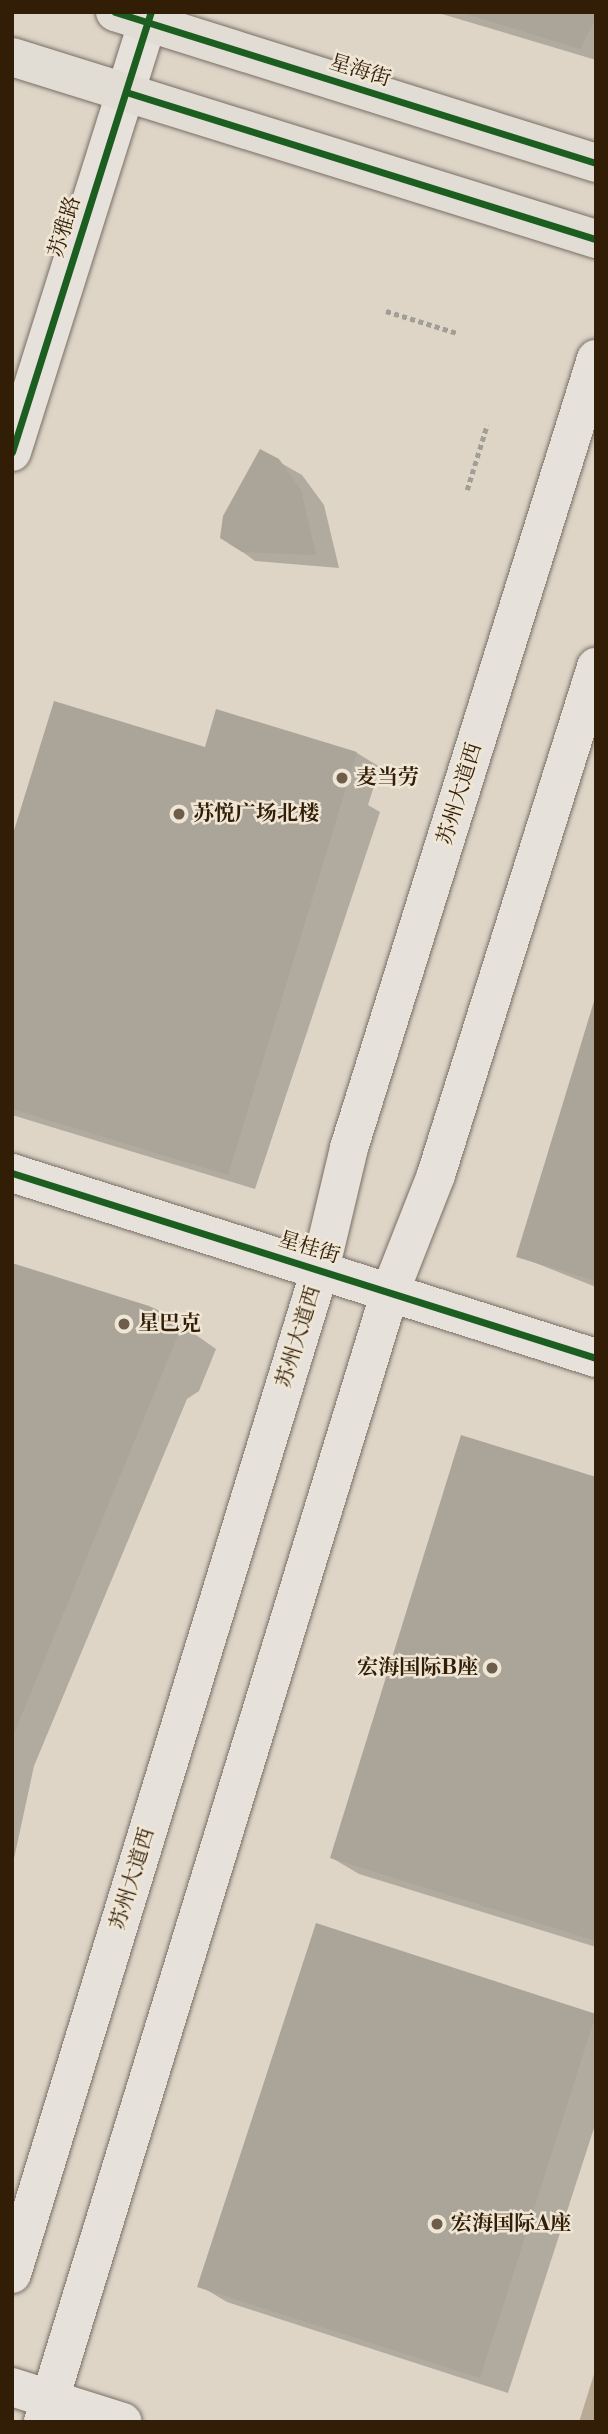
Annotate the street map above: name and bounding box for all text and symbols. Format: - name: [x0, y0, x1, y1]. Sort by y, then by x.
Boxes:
- street label: 星海街: [326, 50, 394, 92]
- street label: 苏雅路: [44, 193, 86, 261]
- street label: 苏州大道西: [433, 740, 487, 848]
- place label: 麦当劳: [356, 765, 419, 791]
- marker: 麦当劳: [334, 770, 350, 786]
- place label: 苏悦广场北楼: [193, 801, 319, 827]
- marker: 苏悦广场北楼: [171, 806, 187, 822]
- street label: 星桂街: [275, 1227, 343, 1269]
- street label: 苏州大道西: [272, 1283, 326, 1391]
- place label: 星巴克: [138, 1311, 201, 1337]
- marker: 星巴克: [116, 1316, 132, 1332]
- place label: 宏海国际B座: [357, 1655, 478, 1681]
- marker: 宏海国际B座: [484, 1660, 500, 1676]
- street label: 苏州大道西: [106, 1825, 160, 1933]
- place label: 宏海国际A座: [451, 2211, 571, 2237]
- marker: 宏海国际A座: [429, 2216, 445, 2232]

